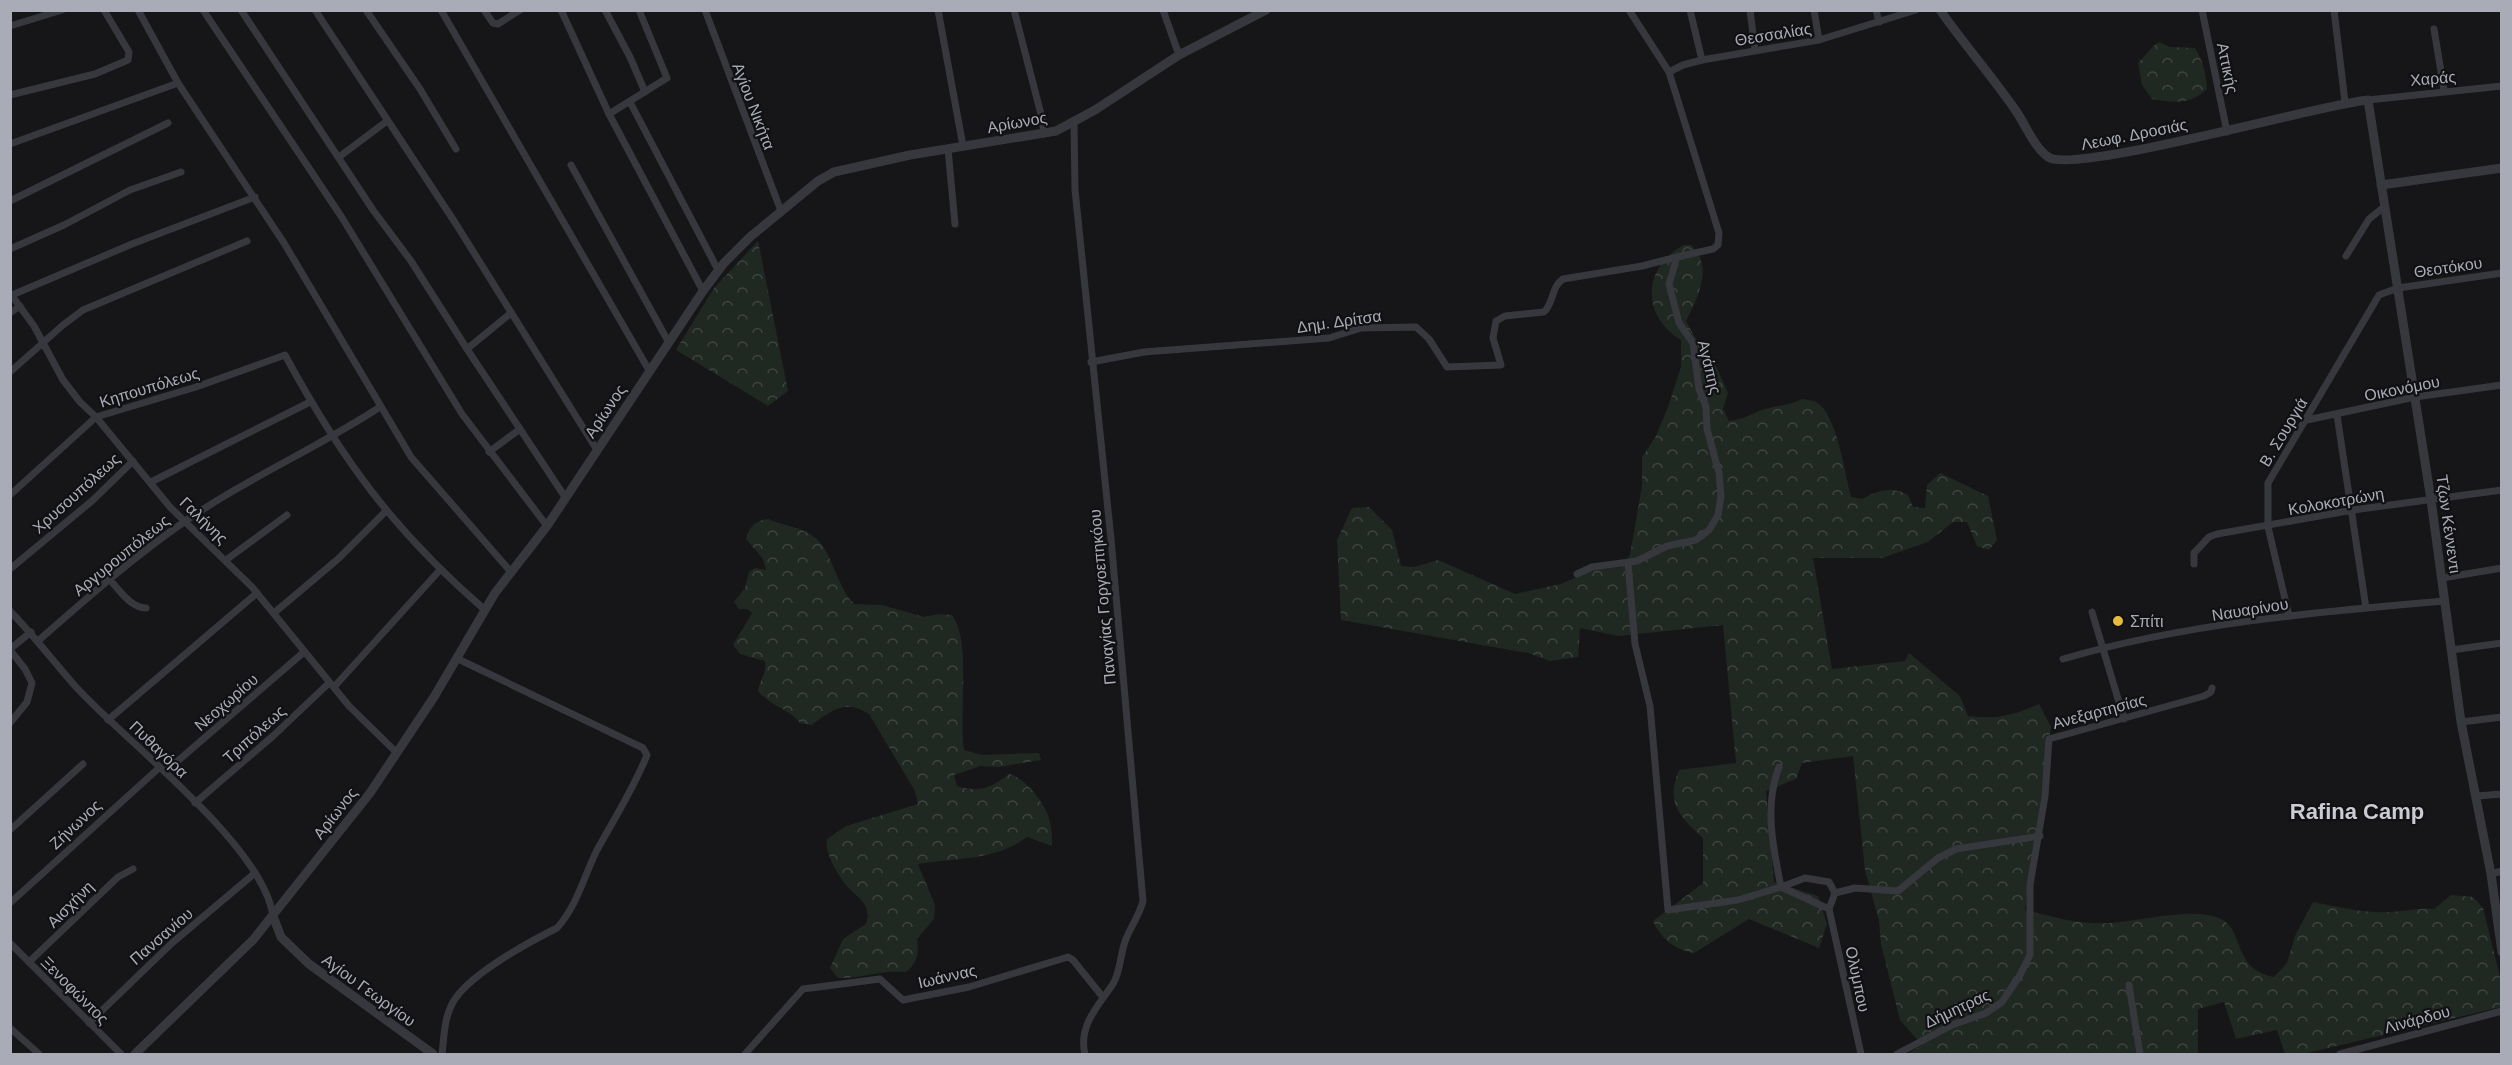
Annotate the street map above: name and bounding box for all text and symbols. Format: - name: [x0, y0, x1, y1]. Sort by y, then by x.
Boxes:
- street label: Θεσσαλίας: [1734, 20, 1813, 49]
- street label: Αττικής: [2214, 41, 2241, 95]
- street label: Αγίου Νικήτα: [729, 60, 778, 152]
- street label: Χαράς: [2409, 68, 2457, 89]
- street label: Αρίωνος: [986, 109, 1049, 136]
- street label: Λεωφ. Δροσιάς: [2080, 116, 2189, 153]
- street label: Θεοτόκου: [2413, 254, 2483, 281]
- street label: Δημ. Δρίτσα: [1296, 307, 1383, 336]
- street label: Αγάπης: [1695, 338, 1725, 396]
- street label: Κηπουπόλεως: [97, 364, 201, 411]
- street label: Οικονόμου: [2363, 373, 2441, 404]
- street label: Αρίωνος: [581, 381, 630, 441]
- street label: Β. Σουργιά: [2256, 395, 2311, 470]
- street label: Χρυσουπόλεως: [29, 450, 123, 537]
- street label: Τζων Κέννεντι: [2432, 474, 2464, 575]
- street label: Κολοκοτρώνη: [2287, 485, 2385, 518]
- street label: Γαλήνης: [176, 494, 231, 547]
- street label: Παναγίας Γοργοεπηκόου: [1086, 508, 1119, 685]
- street label: Αργυρουπόλεως: [70, 511, 173, 599]
- street label: Ναυαρίνου: [2211, 595, 2289, 624]
- place label: Σπίτι: [2130, 613, 2164, 630]
- marker: Σπίτι: [2111, 614, 2125, 628]
- street label: Νεοχωρίου: [191, 670, 261, 734]
- street label: Ανεξαρτησίας: [2051, 691, 2148, 733]
- street label: Τριπόλεως: [220, 702, 289, 767]
- street label: Πυθαγόρα: [126, 718, 191, 781]
- street label: Αρίωνος: [310, 784, 361, 842]
- street label: Ζήνωνος: [46, 796, 105, 852]
- district label: Rafina Camp: [2290, 799, 2424, 824]
- street label: Αισχήνη: [44, 878, 97, 931]
- street label: Πανσανίου: [127, 905, 196, 968]
- street label: Ολύμπου: [1842, 945, 1873, 1013]
- street label: Αγίου Γεωργίου: [319, 951, 419, 1030]
- street label: Ξενοφώντος: [38, 953, 112, 1028]
- street label: Ιωάννας: [916, 961, 978, 991]
- street label: Δήμητρας: [1922, 986, 1993, 1031]
- street label: Λινάρδου: [2382, 1003, 2452, 1036]

